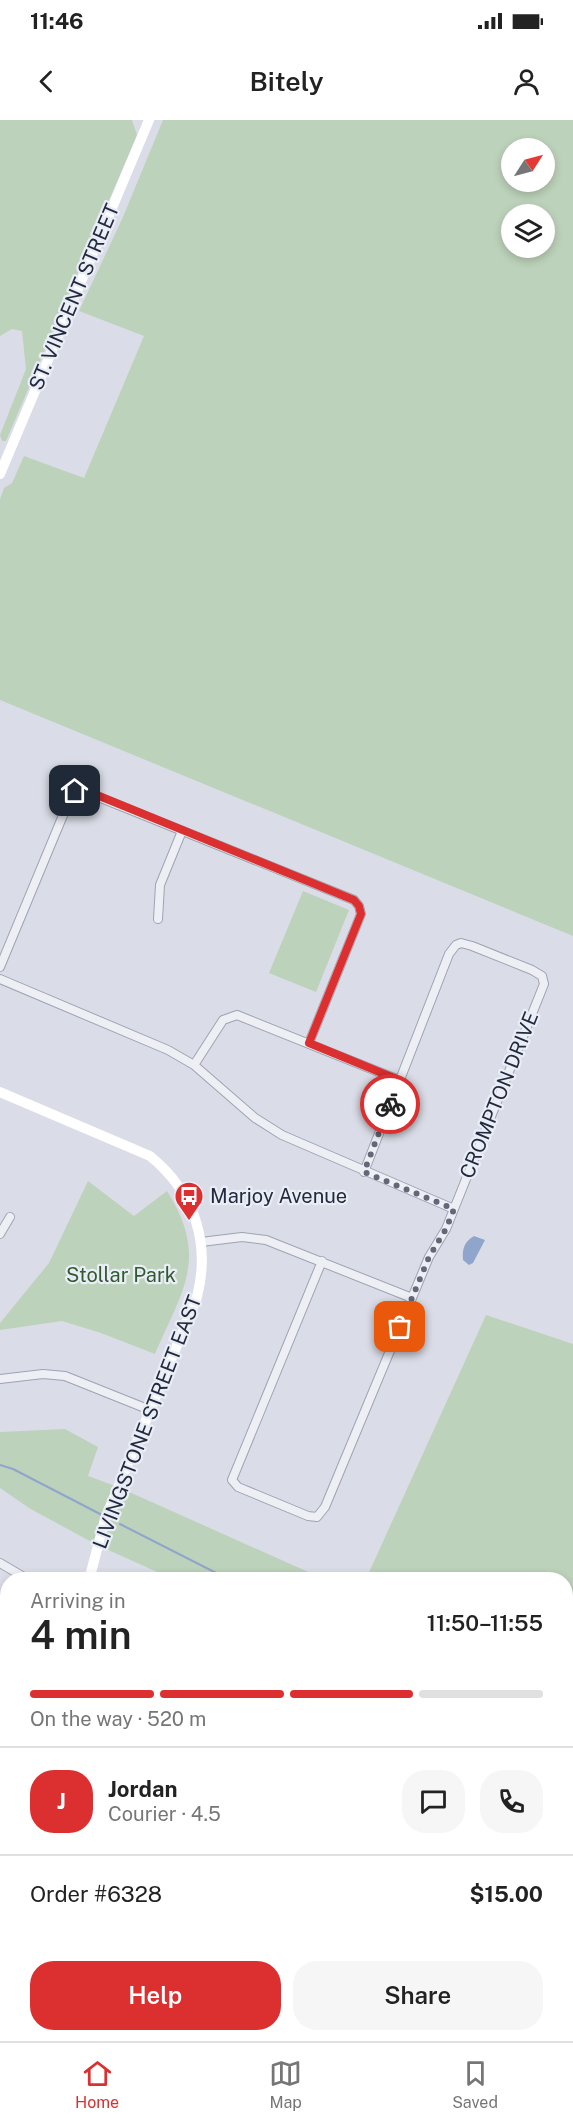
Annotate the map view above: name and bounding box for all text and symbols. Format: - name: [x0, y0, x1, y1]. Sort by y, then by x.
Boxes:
- text: 11:46: [30, 8, 84, 34]
- icon: back: [30, 65, 63, 98]
- text: Bitely: [249, 65, 324, 97]
- icon: person: [510, 65, 543, 98]
- north arrow: [501, 138, 555, 192]
- map controls: [501, 138, 555, 258]
- street label: ST. VINCENT STREET: [24, 200, 124, 394]
- button: layers: [501, 204, 555, 258]
- pin: [49, 765, 100, 816]
- icon: home: [58, 774, 91, 807]
- street label: CROMPTON DRIVE: [455, 1008, 543, 1182]
- courier: [360, 1074, 420, 1134]
- icon: bike: [374, 1088, 407, 1121]
- bus stop icon: Marjoy Avenue: [173, 1180, 205, 1222]
- place label: Marjoy Avenue: [210, 1184, 347, 1208]
- park label: Stollar Park: [66, 1263, 176, 1287]
- street label: LIVINGSTONE STREET EAST: [88, 1292, 207, 1552]
- pin: [374, 1301, 425, 1352]
- icon: bag: [383, 1310, 416, 1343]
- text: Arriving in: [30, 1589, 125, 1613]
- text: 11:50–11:55: [427, 1610, 543, 1636]
- text: 4 min: [30, 1612, 132, 1658]
- text: On the way · 520 m: [30, 1707, 206, 1731]
- button: chat: [402, 1770, 465, 1833]
- button: phone: [480, 1770, 543, 1833]
- text: Jordan: [108, 1776, 177, 1802]
- text: J: [57, 1788, 66, 1814]
- text: Courier · 4.5: [108, 1802, 221, 1826]
- text: Order #6328: [30, 1881, 162, 1907]
- text: $15.00: [470, 1881, 543, 1907]
- button: Help: [30, 1961, 281, 2030]
- button: Share: [293, 1961, 543, 2030]
- tab: Home: [75, 2057, 119, 2112]
- tab: Map: [269, 2057, 302, 2112]
- tab: Saved: [452, 2057, 498, 2112]

